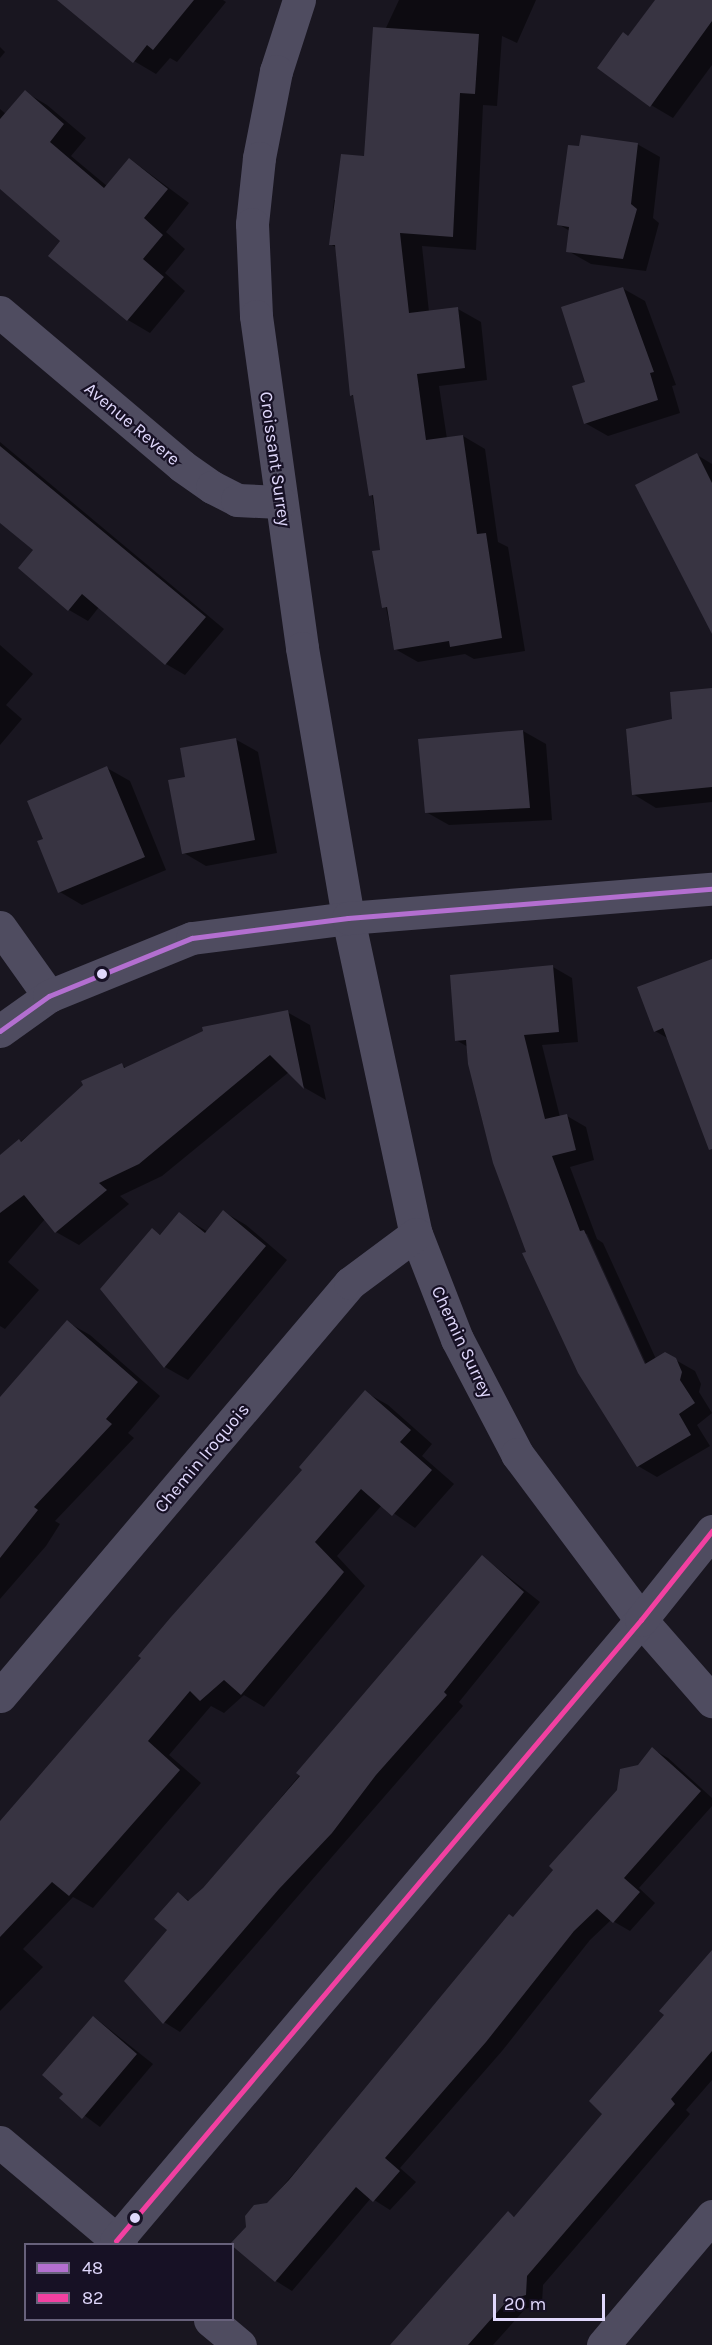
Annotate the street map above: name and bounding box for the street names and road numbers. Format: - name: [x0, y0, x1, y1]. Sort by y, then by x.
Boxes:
- street label: Avenue Revere: [80, 378, 184, 470]
- street label: Croissant Surrey: [255, 390, 295, 528]
- street label: Chemin Surrey: [427, 1283, 497, 1401]
- street label: Chemin Iroquois: [150, 1399, 254, 1517]

